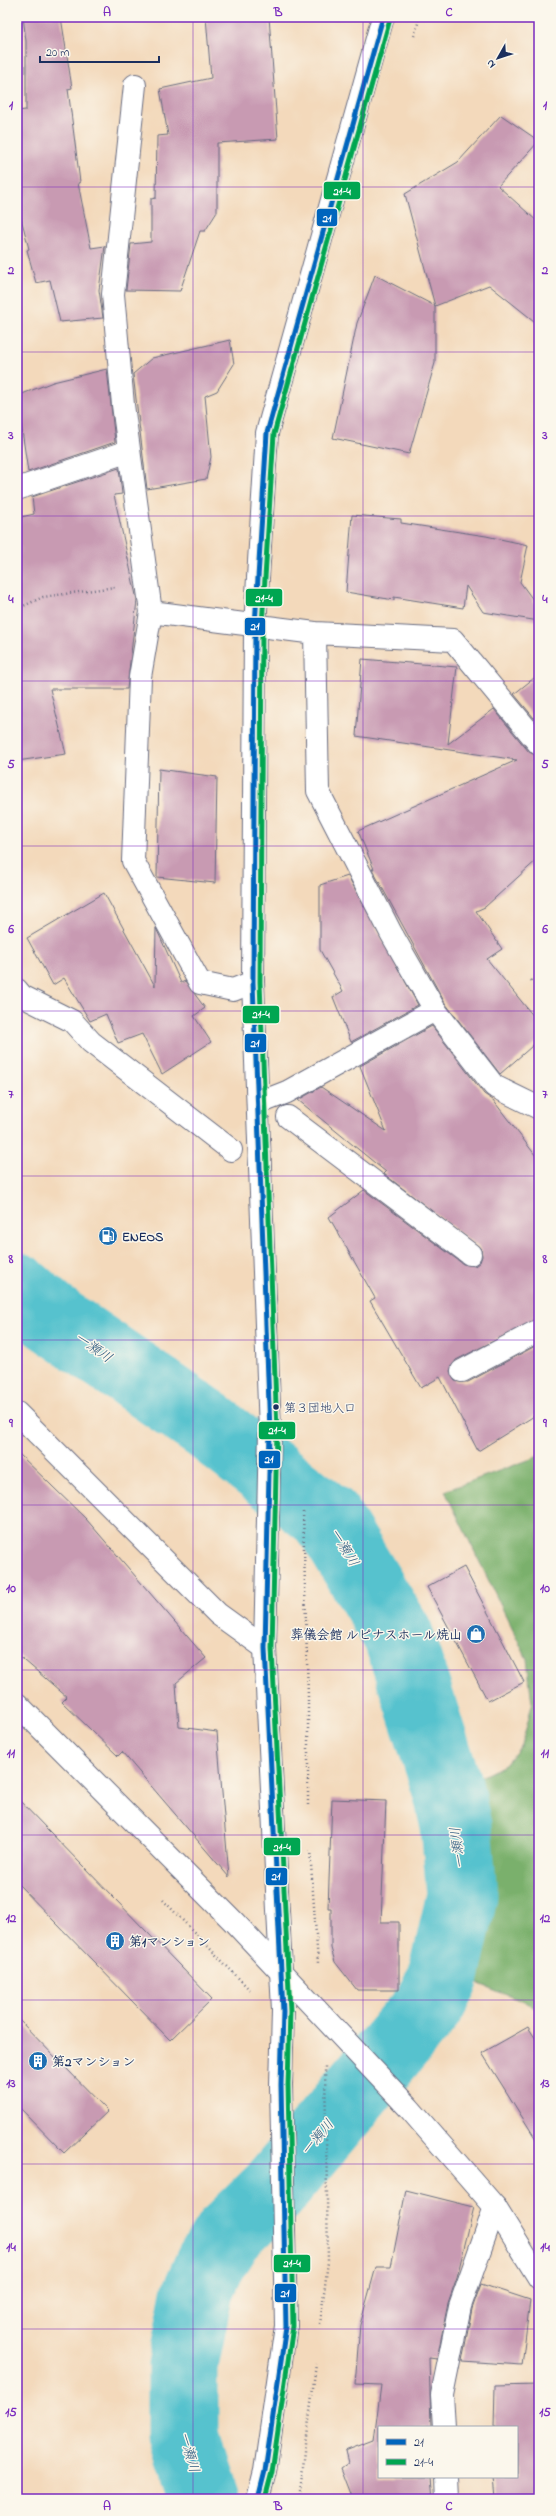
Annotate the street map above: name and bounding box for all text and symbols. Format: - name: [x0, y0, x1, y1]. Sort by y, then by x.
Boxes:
- text: A: [103, 3, 111, 22]
- text: B: [273, 3, 283, 22]
- text: C: [445, 3, 453, 22]
- scale bar: [40, 38, 159, 64]
- north arrow: [478, 38, 518, 78]
- text: 20 m: [46, 44, 69, 62]
- text: N: [482, 56, 500, 72]
- text: 1: [9, 96, 14, 115]
- text: 1: [543, 96, 548, 115]
- line badge: 21-4: [323, 181, 361, 200]
- text: 21-4: [332, 184, 351, 200]
- line badge: 21: [316, 208, 338, 227]
- text: 21: [322, 211, 332, 227]
- text: 2: [7, 261, 15, 280]
- text: 2: [541, 261, 549, 280]
- text: 3: [7, 426, 14, 445]
- text: 3: [541, 426, 548, 445]
- line badge: 21-4: [245, 588, 283, 607]
- text: 4: [7, 590, 14, 609]
- text: 4: [541, 590, 548, 609]
- text: 21-4: [254, 591, 273, 607]
- line badge: 21: [244, 617, 266, 636]
- text: 21: [250, 619, 260, 635]
- text: 5: [7, 755, 15, 774]
- text: 5: [541, 755, 549, 774]
- text: 6: [7, 920, 14, 939]
- text: 6: [541, 920, 548, 939]
- line badge: 21-4: [242, 1005, 280, 1024]
- text: 21-4: [251, 1007, 270, 1023]
- line badge: 21: [244, 1033, 267, 1053]
- text: 21: [250, 1036, 260, 1052]
- text: 7: [8, 1085, 14, 1104]
- text: 7: [542, 1085, 548, 1104]
- fuel station icon: ENEOS: [97, 1225, 119, 1247]
- place label: ENEOS: [122, 1228, 164, 1247]
- text: 8: [8, 1250, 14, 1269]
- text: 8: [542, 1250, 548, 1269]
- water label: 一瀬川: [70, 1328, 116, 1369]
- place label: 第３団地入口: [284, 1400, 356, 1418]
- marker: 第３団地入口: [271, 1402, 281, 1412]
- text: 9: [8, 1414, 14, 1433]
- text: 9: [542, 1414, 548, 1433]
- line badge: 21-4: [258, 1421, 296, 1440]
- text: 21-4: [267, 1423, 286, 1439]
- line badge: 21: [258, 1450, 281, 1469]
- text: 21: [264, 1452, 274, 1468]
- water label: 一瀬川: [324, 1524, 364, 1571]
- text: 10: [6, 1579, 16, 1598]
- text: 10: [540, 1579, 550, 1598]
- shop icon: 葬儀会館 ルピナスホール焼山: [465, 1623, 487, 1645]
- place label: 葬儀会館 ルピナスホール焼山: [291, 1626, 462, 1645]
- text: 11: [7, 1744, 16, 1763]
- text: 11: [541, 1744, 550, 1763]
- water label: 一瀬川: [446, 1826, 471, 1870]
- line badge: 21-4: [263, 1837, 301, 1856]
- text: 21-4: [272, 1840, 291, 1856]
- line badge: 21: [265, 1867, 288, 1886]
- text: 21: [271, 1869, 281, 1885]
- text: 12: [6, 1909, 17, 1928]
- text: 12: [540, 1909, 551, 1928]
- building icon: 第1マンション: [104, 1930, 126, 1952]
- place label: 第1マンション: [129, 1933, 210, 1952]
- building icon: 第2マンション: [27, 2050, 49, 2072]
- place label: 第2マンション: [52, 2053, 135, 2072]
- text: 13: [6, 2074, 16, 2093]
- text: 13: [540, 2074, 550, 2093]
- water label: 一瀬川: [297, 2115, 340, 2161]
- text: 14: [6, 2238, 16, 2257]
- text: 14: [540, 2238, 550, 2257]
- line badge: 21-4: [273, 2254, 311, 2273]
- text: 21-4: [282, 2256, 301, 2272]
- line badge: 21: [274, 2283, 297, 2303]
- text: 21: [280, 2286, 290, 2302]
- text: 15: [5, 2403, 17, 2422]
- text: 15: [539, 2403, 551, 2422]
- legend: [378, 2426, 518, 2478]
- water label: 一瀬川: [173, 2429, 204, 2475]
- text: 21: [414, 2434, 424, 2452]
- text: 21-4: [414, 2454, 433, 2472]
- text: A: [103, 2497, 111, 2516]
- text: B: [273, 2497, 283, 2516]
- text: C: [445, 2497, 453, 2516]

